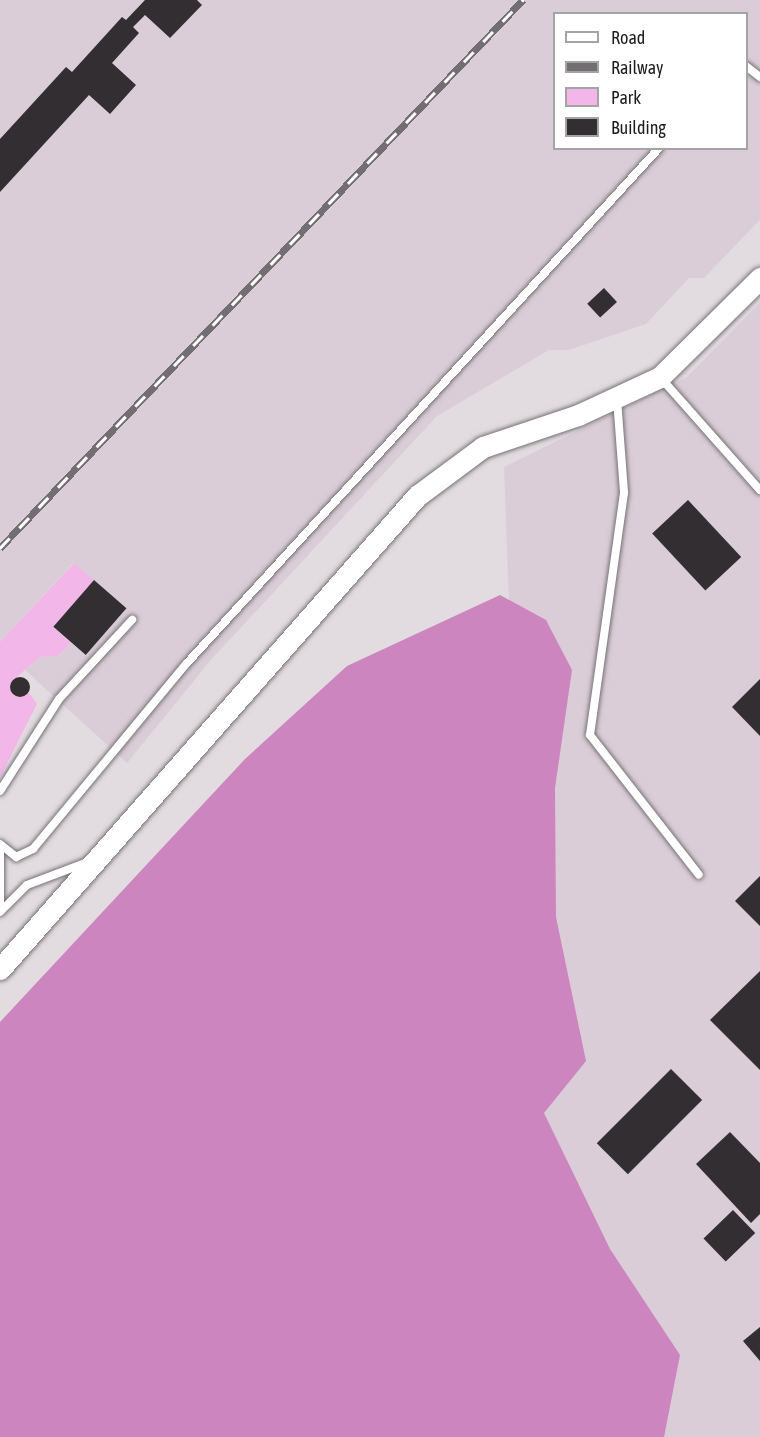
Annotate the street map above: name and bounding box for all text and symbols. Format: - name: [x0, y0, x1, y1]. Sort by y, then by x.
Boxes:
- legend: [553, 12, 748, 150]
- text: Road: [611, 27, 645, 48]
- text: Railway: [611, 57, 663, 78]
- text: Park: [611, 87, 641, 108]
- text: Building: [611, 117, 666, 138]

